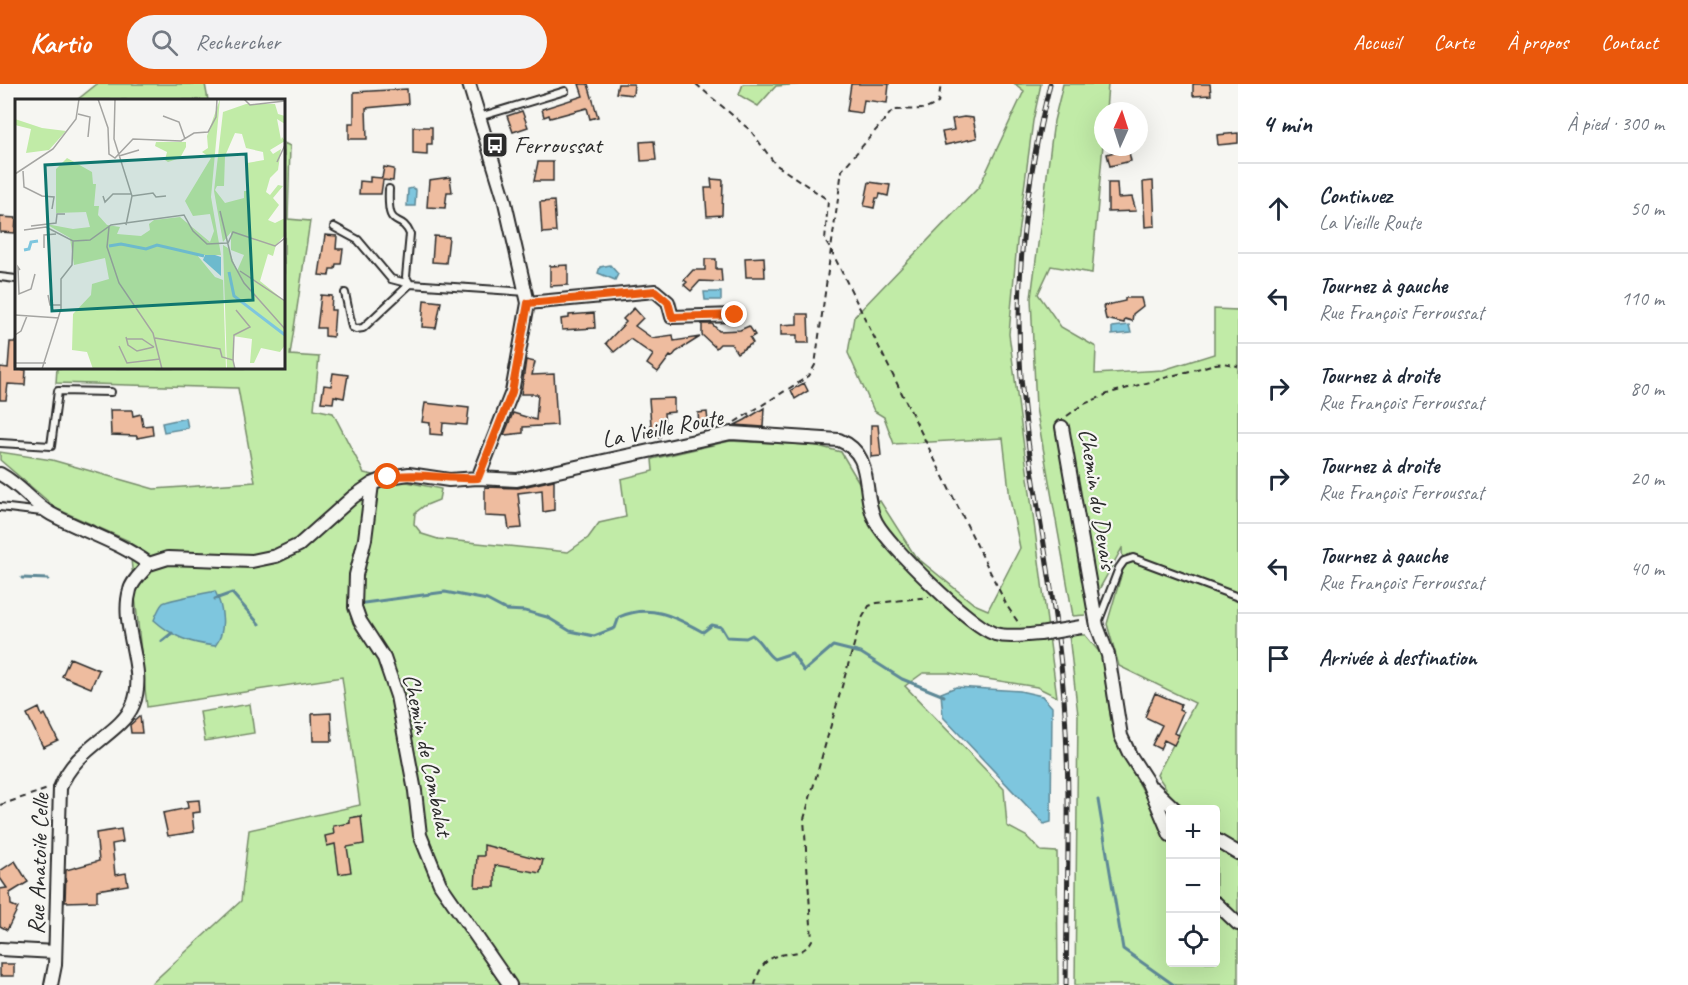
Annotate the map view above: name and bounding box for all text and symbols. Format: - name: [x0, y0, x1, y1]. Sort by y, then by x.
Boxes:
- search box: [127, 15, 547, 69]
- text: Kartio: [30, 25, 91, 60]
- icon: search: [148, 26, 181, 59]
- text: Rechercher: [196, 28, 280, 56]
- text: Accueil: [1353, 29, 1401, 55]
- text: Carte: [1434, 29, 1474, 55]
- text: À propos: [1507, 29, 1568, 55]
- text: Contact: [1601, 29, 1658, 55]
- inset map: [15, 99, 285, 369]
- north arrow: [1094, 102, 1148, 156]
- text: 4 min: [1262, 107, 1312, 140]
- text: À pied · 300 m: [1567, 111, 1664, 136]
- bus stop icon: Ferroussat: [480, 130, 510, 160]
- place label: Ferroussat: [514, 130, 604, 160]
- text: Continuez: [1319, 182, 1392, 210]
- icon: ahead: [1262, 192, 1295, 225]
- text: 50 m: [1630, 196, 1664, 221]
- text: La Vieille Route: [1319, 210, 1421, 235]
- text: Tournez à gauche: [1319, 272, 1447, 300]
- icon: left: [1262, 282, 1295, 315]
- text: 110 m: [1621, 286, 1664, 311]
- text: Rue François Ferroussat: [1319, 300, 1484, 325]
- route end: [721, 301, 747, 327]
- text: Tournez à droite: [1319, 362, 1439, 390]
- icon: right: [1262, 372, 1295, 405]
- text: 80 m: [1630, 376, 1664, 401]
- text: Rue François Ferroussat: [1319, 390, 1484, 415]
- street label: La Vieille Route: [599, 401, 727, 454]
- street label: Chemin du Devais: [1072, 426, 1124, 573]
- text: Tournez à droite: [1319, 452, 1439, 480]
- icon: right: [1262, 462, 1295, 495]
- route start: [374, 463, 400, 489]
- text: 20 m: [1630, 466, 1664, 491]
- text: Rue François Ferroussat: [1319, 480, 1484, 505]
- text: Tournez à gauche: [1319, 542, 1447, 570]
- icon: left: [1262, 552, 1295, 585]
- text: 40 m: [1630, 556, 1664, 581]
- text: Rue François Ferroussat: [1319, 570, 1484, 595]
- icon: arrive: [1262, 642, 1295, 675]
- text: Arrivée à destination: [1319, 644, 1477, 672]
- street label: Chemin de Combalat: [396, 671, 460, 841]
- street label: Rue Anatoile Celle: [21, 791, 56, 935]
- map controls: [1166, 805, 1220, 967]
- button: +: [1166, 805, 1220, 859]
- button: −: [1166, 859, 1220, 913]
- button: locate: [1166, 913, 1220, 967]

